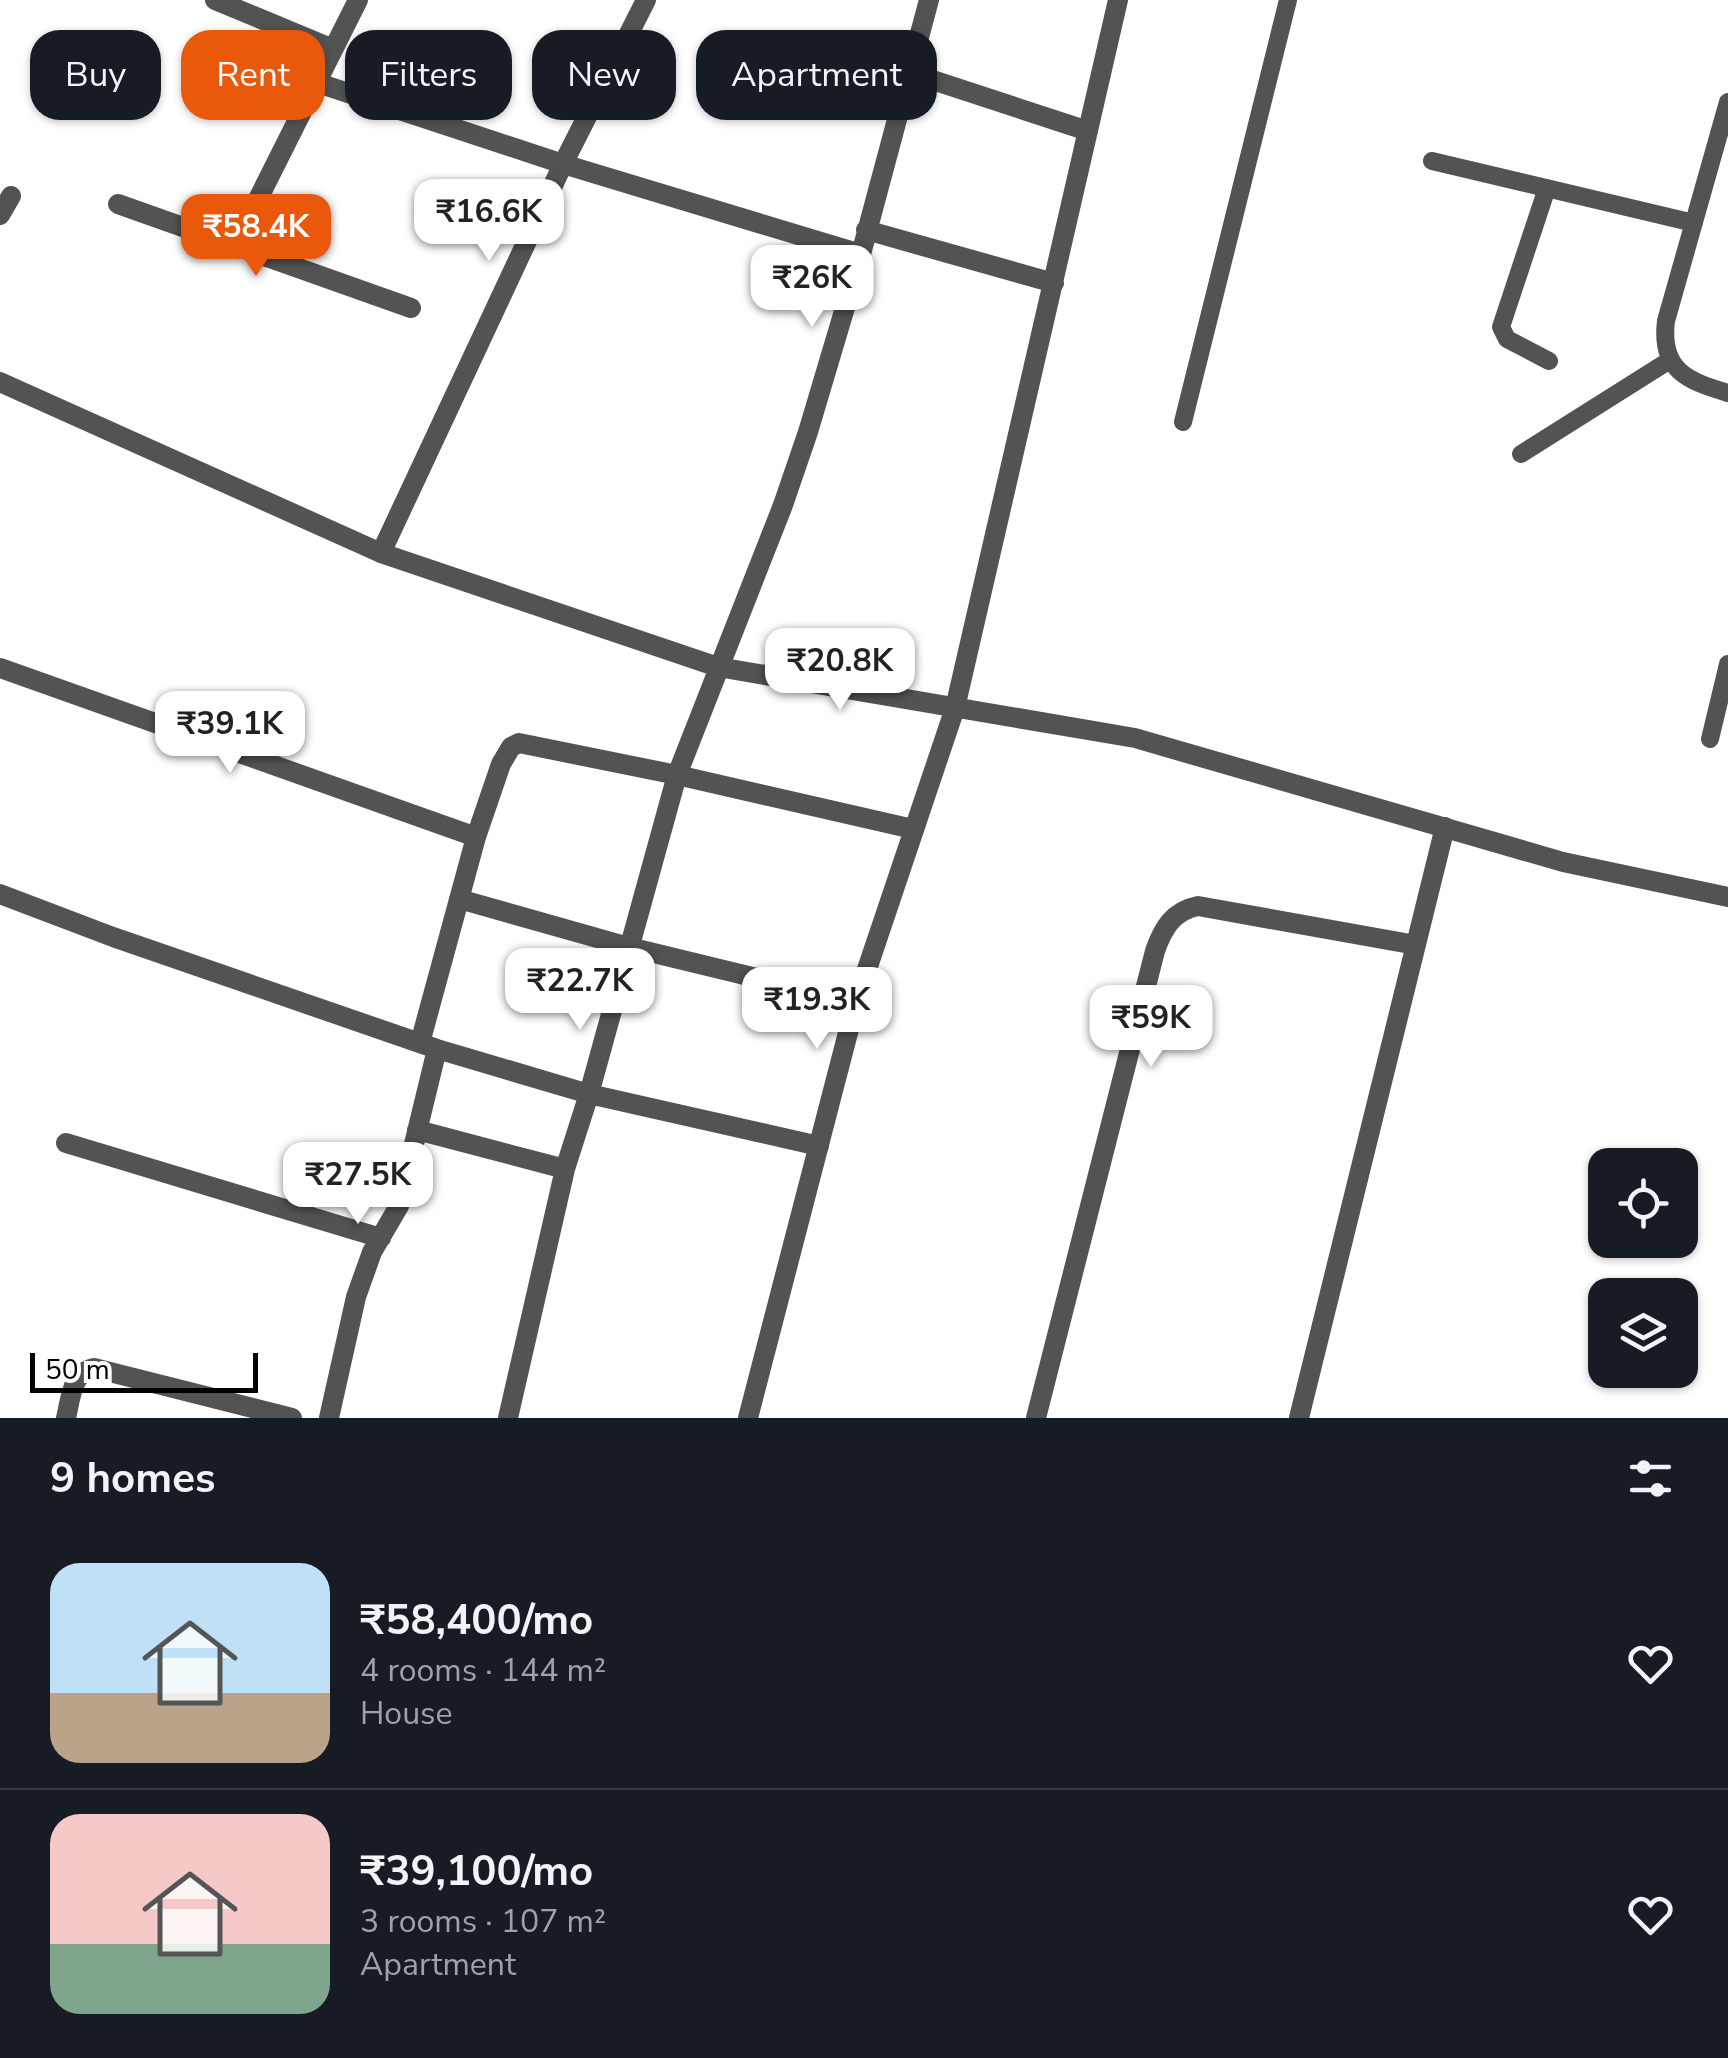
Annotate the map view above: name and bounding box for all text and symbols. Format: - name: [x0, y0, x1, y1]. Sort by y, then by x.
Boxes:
- chip: Buy: [30, 30, 161, 120]
- chip: Rent: [181, 30, 325, 120]
- chip: Filters: [345, 30, 512, 120]
- chip: New: [532, 30, 676, 120]
- chip: Apartment: [696, 30, 937, 120]
- pin: ₹16.6K: [408, 179, 570, 264]
- text: ₹16.6K: [436, 190, 542, 233]
- pin: ₹58.4K: [175, 194, 337, 279]
- text: ₹58.4K: [203, 205, 309, 248]
- pin: ₹26K: [753, 245, 871, 330]
- text: ₹26K: [773, 256, 851, 299]
- pin: ₹20.8K: [759, 628, 921, 713]
- text: ₹20.8K: [787, 639, 893, 682]
- pin: ₹39.1K: [149, 691, 311, 776]
- text: ₹39.1K: [177, 702, 283, 745]
- pin: ₹22.7K: [499, 948, 661, 1033]
- text: ₹22.7K: [527, 959, 633, 1002]
- pin: ₹19.3K: [736, 967, 898, 1052]
- text: ₹19.3K: [764, 978, 870, 1021]
- pin: ₹59K: [1092, 985, 1210, 1070]
- text: ₹59K: [1112, 996, 1190, 1039]
- pin: ₹27.5K: [277, 1142, 439, 1227]
- map controls: [1588, 1148, 1698, 1388]
- button: locate: [1588, 1148, 1698, 1258]
- text: ₹27.5K: [305, 1153, 411, 1196]
- button: layers: [1588, 1278, 1698, 1388]
- scale bar: [30, 1348, 258, 1392]
- text: 50 m: [45, 1351, 110, 1389]
- text: 9 homes: [50, 1450, 215, 1507]
- icon: filters: [1623, 1451, 1678, 1506]
- text: ₹58,400/mo: [360, 1592, 593, 1649]
- icon: home: [130, 1603, 250, 1723]
- icon: heart: [1623, 1636, 1678, 1691]
- text: 4 rooms · 144 m²: [360, 1649, 606, 1692]
- text: House: [360, 1692, 453, 1735]
- text: ₹39,100/mo: [360, 1843, 593, 1900]
- icon: home: [130, 1854, 250, 1974]
- icon: heart: [1623, 1887, 1678, 1942]
- text: 3 rooms · 107 m²: [360, 1900, 606, 1943]
- text: Apartment: [360, 1943, 516, 1986]

